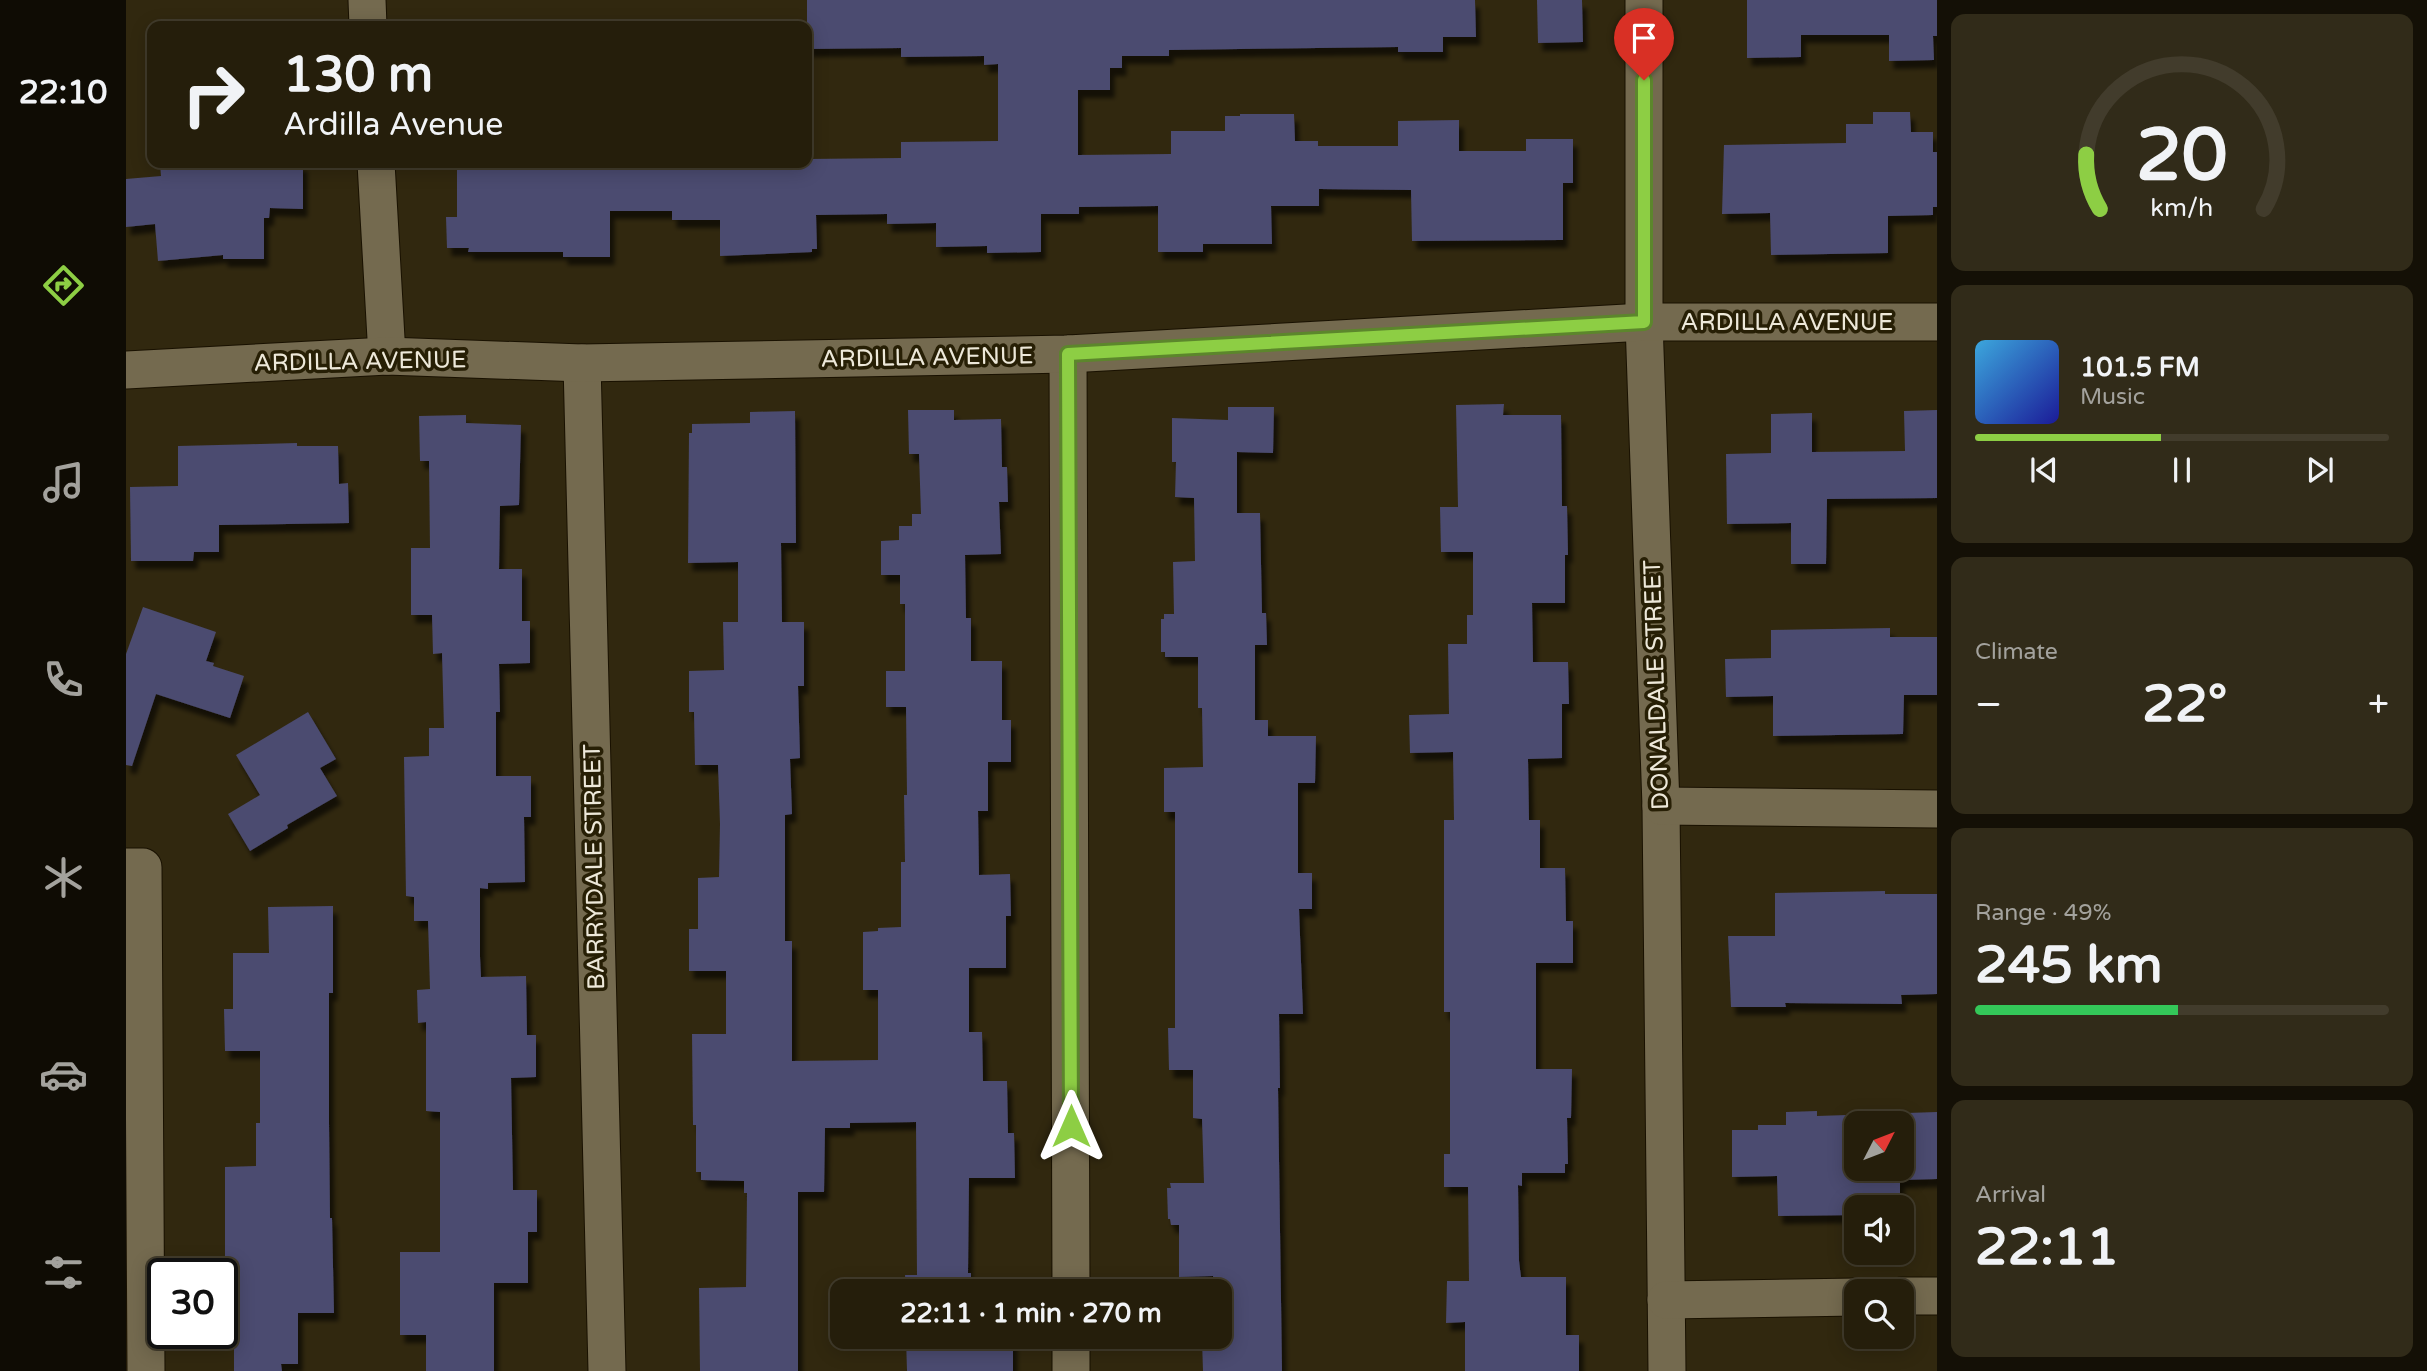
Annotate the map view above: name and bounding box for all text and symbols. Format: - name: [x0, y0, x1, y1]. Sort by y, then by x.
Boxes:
- pin: [1614, 8, 1674, 80]
- icon: arrive: [1625, 19, 1663, 57]
- text: 130 m: [283, 46, 433, 105]
- icon: right: [168, 49, 259, 140]
- text: 22:10: [19, 74, 107, 112]
- text: Ardilla Avenue: [283, 106, 503, 144]
- text: 20: [2136, 112, 2228, 200]
- text: km/h: [2151, 193, 2213, 223]
- icon: directions: [39, 261, 88, 310]
- street label: ARDILLA AVENUE: [1681, 308, 1893, 337]
- street label: ARDILLA AVENUE: [820, 341, 1034, 374]
- street label: ARDILLA AVENUE: [253, 345, 467, 378]
- text: 101.5 FM: [2080, 352, 2200, 383]
- text: Music: [2080, 383, 2145, 411]
- icon: previous: [2025, 451, 2063, 489]
- icon: pause: [2163, 451, 2201, 489]
- icon: next: [2301, 451, 2339, 489]
- icon: music: [39, 458, 88, 507]
- street label: DONALDALE STREET: [1638, 559, 1675, 811]
- text: Climate: [1975, 638, 2058, 666]
- icon: phone: [39, 655, 88, 704]
- text: 22°: [2142, 673, 2227, 736]
- text: −: [1975, 682, 2002, 728]
- text: +: [2368, 682, 2389, 728]
- street label: BARRYDALE STREET: [578, 743, 611, 990]
- icon: climate: [39, 853, 88, 902]
- text: Range · 49%: [1975, 899, 2111, 927]
- text: 245 km: [1975, 934, 2163, 997]
- icon: car: [39, 1050, 88, 1099]
- position arrow: [1034, 1089, 1108, 1163]
- north arrow: [1844, 1111, 1914, 1181]
- map controls: [1844, 1111, 1914, 1349]
- text: Arrival: [1975, 1181, 2046, 1209]
- button: sound: [1844, 1195, 1914, 1265]
- text: 22:11: [1975, 1216, 2119, 1279]
- icon: filters: [39, 1248, 88, 1297]
- speed limit sign: 30: [147, 1258, 238, 1349]
- button: search: [1844, 1279, 1914, 1349]
- text: 22:11 · 1 min · 270 m: [900, 1298, 1162, 1329]

